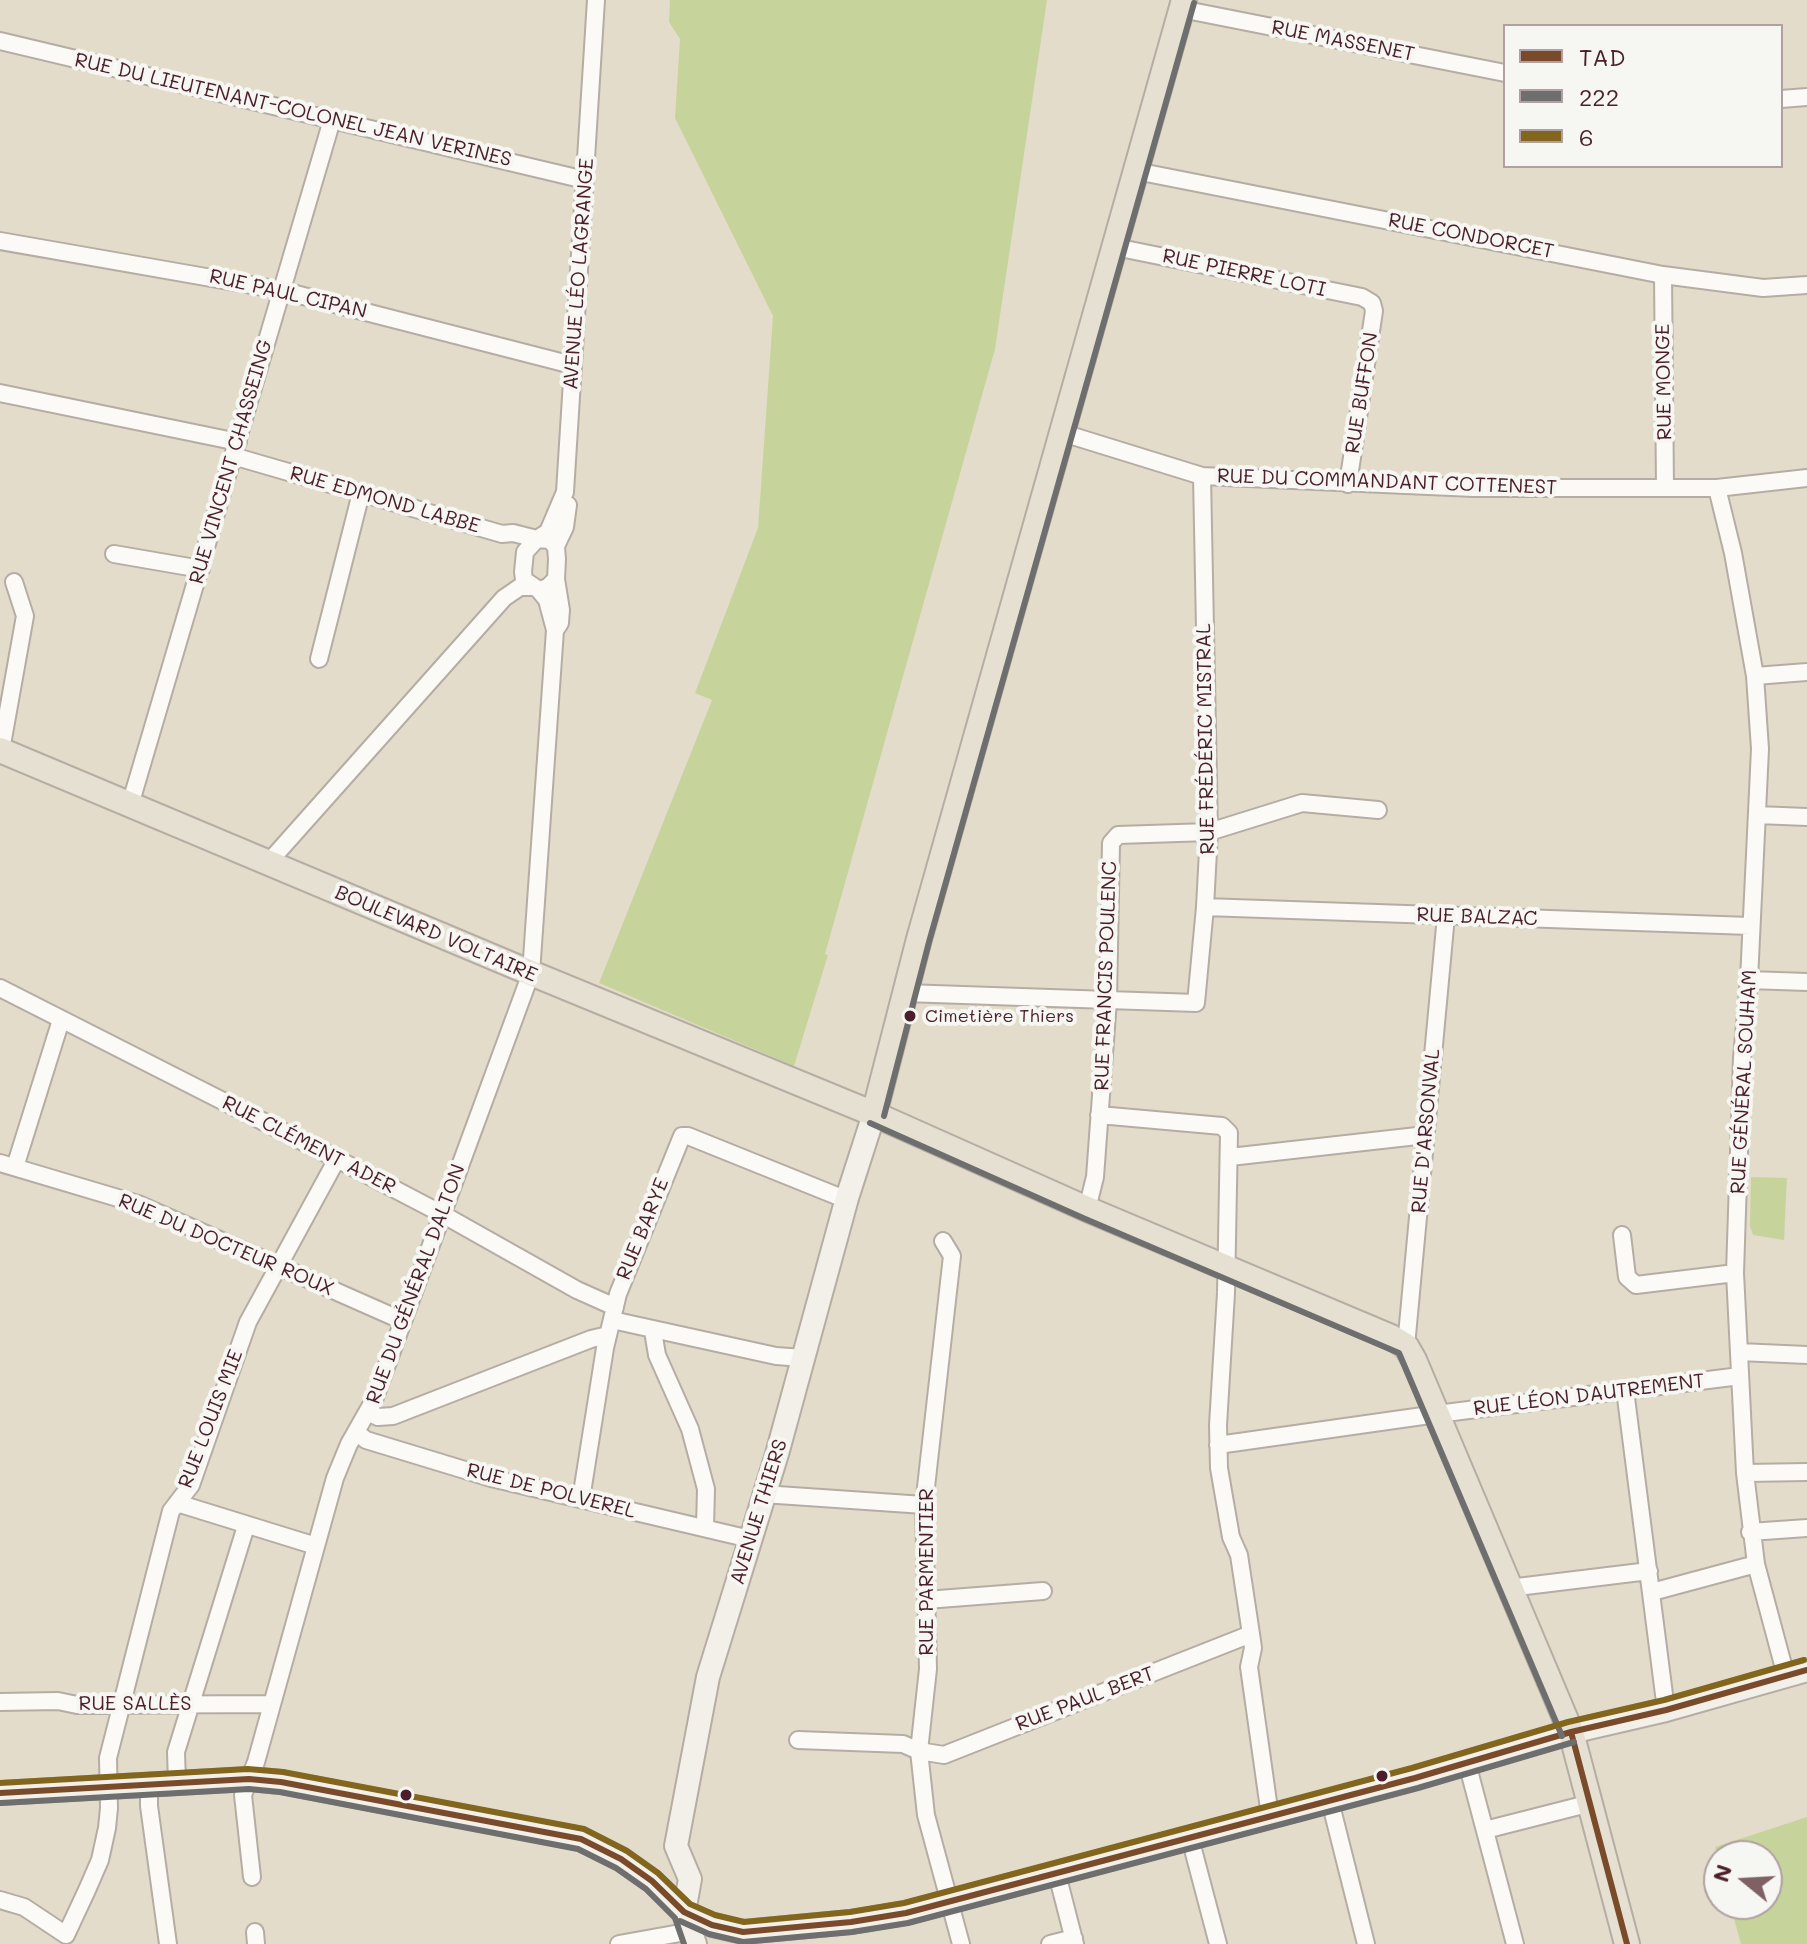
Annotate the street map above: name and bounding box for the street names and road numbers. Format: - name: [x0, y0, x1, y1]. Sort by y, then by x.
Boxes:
- street label: RUE MASSENET: [1269, 15, 1417, 67]
- street label: RUE DU LIEUTENANT-COLONEL JEAN VERINES: [72, 48, 514, 172]
- street label: AVENUE LÉO LAGRANGE: [559, 157, 599, 391]
- street label: RUE CONDORCET: [1386, 208, 1556, 264]
- street label: RUE PIERRE LOTI: [1160, 244, 1328, 302]
- street label: RUE PAUL CIPAN: [207, 264, 369, 324]
- street label: RUE MONGE: [1651, 323, 1677, 441]
- street label: RUE BUFFON: [1341, 331, 1383, 455]
- street label: RUE VINCENT CHASSEING: [185, 337, 277, 587]
- street label: RUE EDMOND LABBE: [287, 461, 483, 539]
- street label: RUE DU COMMANDANT COTTENEST: [1216, 464, 1558, 500]
- street label: RUE FRÉDÉRIC MISTRAL: [1192, 623, 1220, 855]
- street label: RUE FRANCIS POULENC: [1090, 861, 1122, 1091]
- street label: BOULEVARD VOLTAIRE: [331, 880, 541, 988]
- street label: RUE BALZAC: [1416, 903, 1538, 931]
- street label: RUE GÉNÉRAL SOUHAM: [1726, 969, 1762, 1195]
- street label: RUE D'ARSONVAL: [1407, 1048, 1445, 1214]
- street label: RUE CLÉMENT ADER: [218, 1091, 400, 1199]
- street label: RUE DU GÉNÉRAL DALTON: [361, 1161, 471, 1407]
- street label: RUE BARYE: [612, 1175, 674, 1283]
- street label: RUE DU DOCTEUR ROUX: [115, 1189, 337, 1301]
- street label: RUE LOUIS MIE: [174, 1346, 248, 1492]
- street label: RUE LÉON DAUTREMENT: [1472, 1369, 1706, 1421]
- street label: AVENUE THIERS: [725, 1436, 793, 1588]
- street label: RUE DE POLVEREL: [464, 1458, 638, 1524]
- street label: RUE PARMENTIER: [915, 1488, 939, 1656]
- street label: RUE PAUL BERT: [1012, 1662, 1158, 1736]
- street label: RUE SALLÈS: [79, 1692, 191, 1716]

